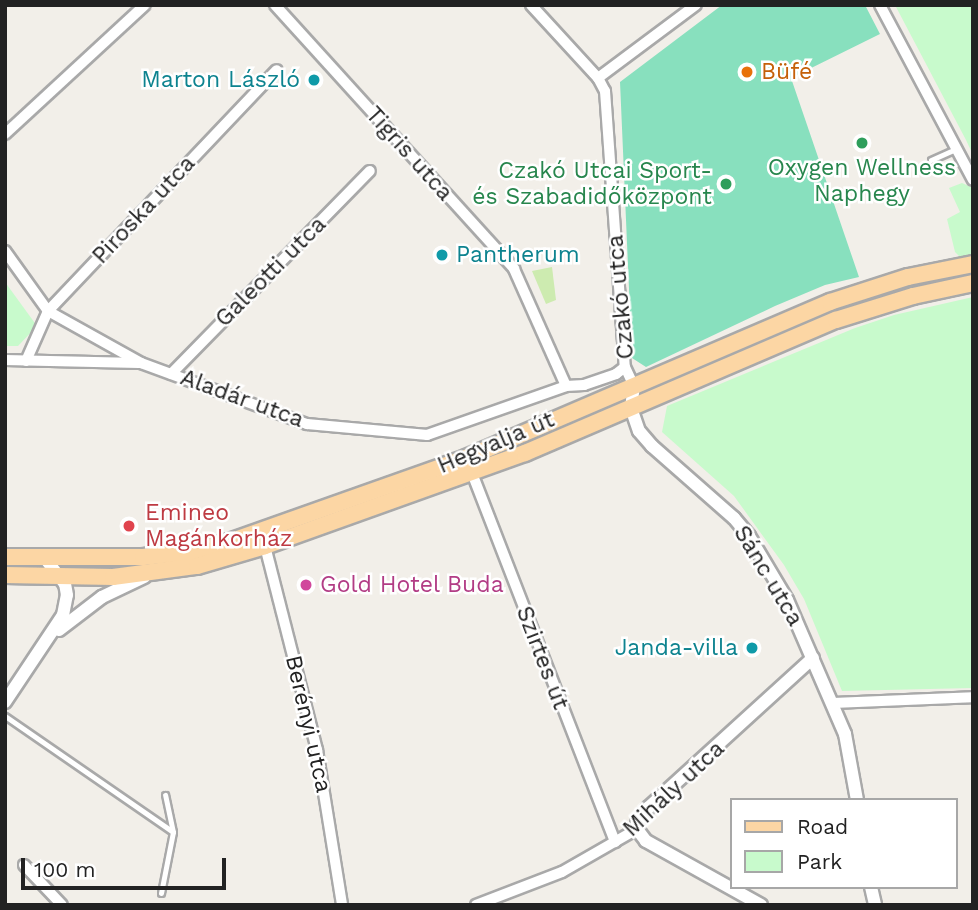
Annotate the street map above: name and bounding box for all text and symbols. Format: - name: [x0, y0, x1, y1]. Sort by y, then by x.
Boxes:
- place label: Büfé: [761, 58, 812, 86]
- marker: Büfé: [739, 64, 755, 80]
- place label: Marton László: [141, 66, 300, 94]
- marker: Marton László: [306, 72, 322, 88]
- street label: Tigris utca: [360, 101, 458, 207]
- marker: Oxygen Wellness Naphegy: [854, 135, 870, 151]
- street label: Piroska utca: [87, 150, 201, 270]
- place label: Oxygen Wellness Naphegy: [768, 154, 956, 208]
- place label: Czakó Utcai Sport- és Szabadidőközpont: [472, 157, 712, 211]
- marker: Czakó Utcai Sport- és Szabadidőközpont: [718, 176, 734, 192]
- street label: Galeotti utca: [210, 211, 332, 333]
- street label: Czakó utca: [602, 233, 640, 361]
- place label: Pantherum: [456, 241, 580, 269]
- marker: Pantherum: [434, 247, 450, 263]
- street label: Aladár utca: [176, 364, 308, 434]
- street label: Hegyalja út: [433, 406, 559, 480]
- place label: Emineo Magánkorház: [145, 499, 292, 553]
- marker: Emineo Magánkorház: [119, 516, 139, 536]
- street label: Sánc utca: [727, 521, 809, 631]
- place label: Gold Hotel Buda: [320, 571, 504, 599]
- marker: Gold Hotel Buda: [298, 577, 314, 593]
- street label: Szirtes út: [510, 602, 574, 714]
- place label: Janda-villa: [615, 634, 738, 662]
- marker: Janda-villa: [744, 640, 760, 656]
- street label: Berényi utca: [279, 653, 337, 795]
- street label: Mihály utca: [617, 735, 731, 843]
- legend: [730, 798, 957, 889]
- text: Road: [797, 814, 848, 839]
- scale bar: [24, 844, 229, 888]
- text: Park: [797, 849, 842, 874]
- text: 100 m: [34, 857, 96, 882]

